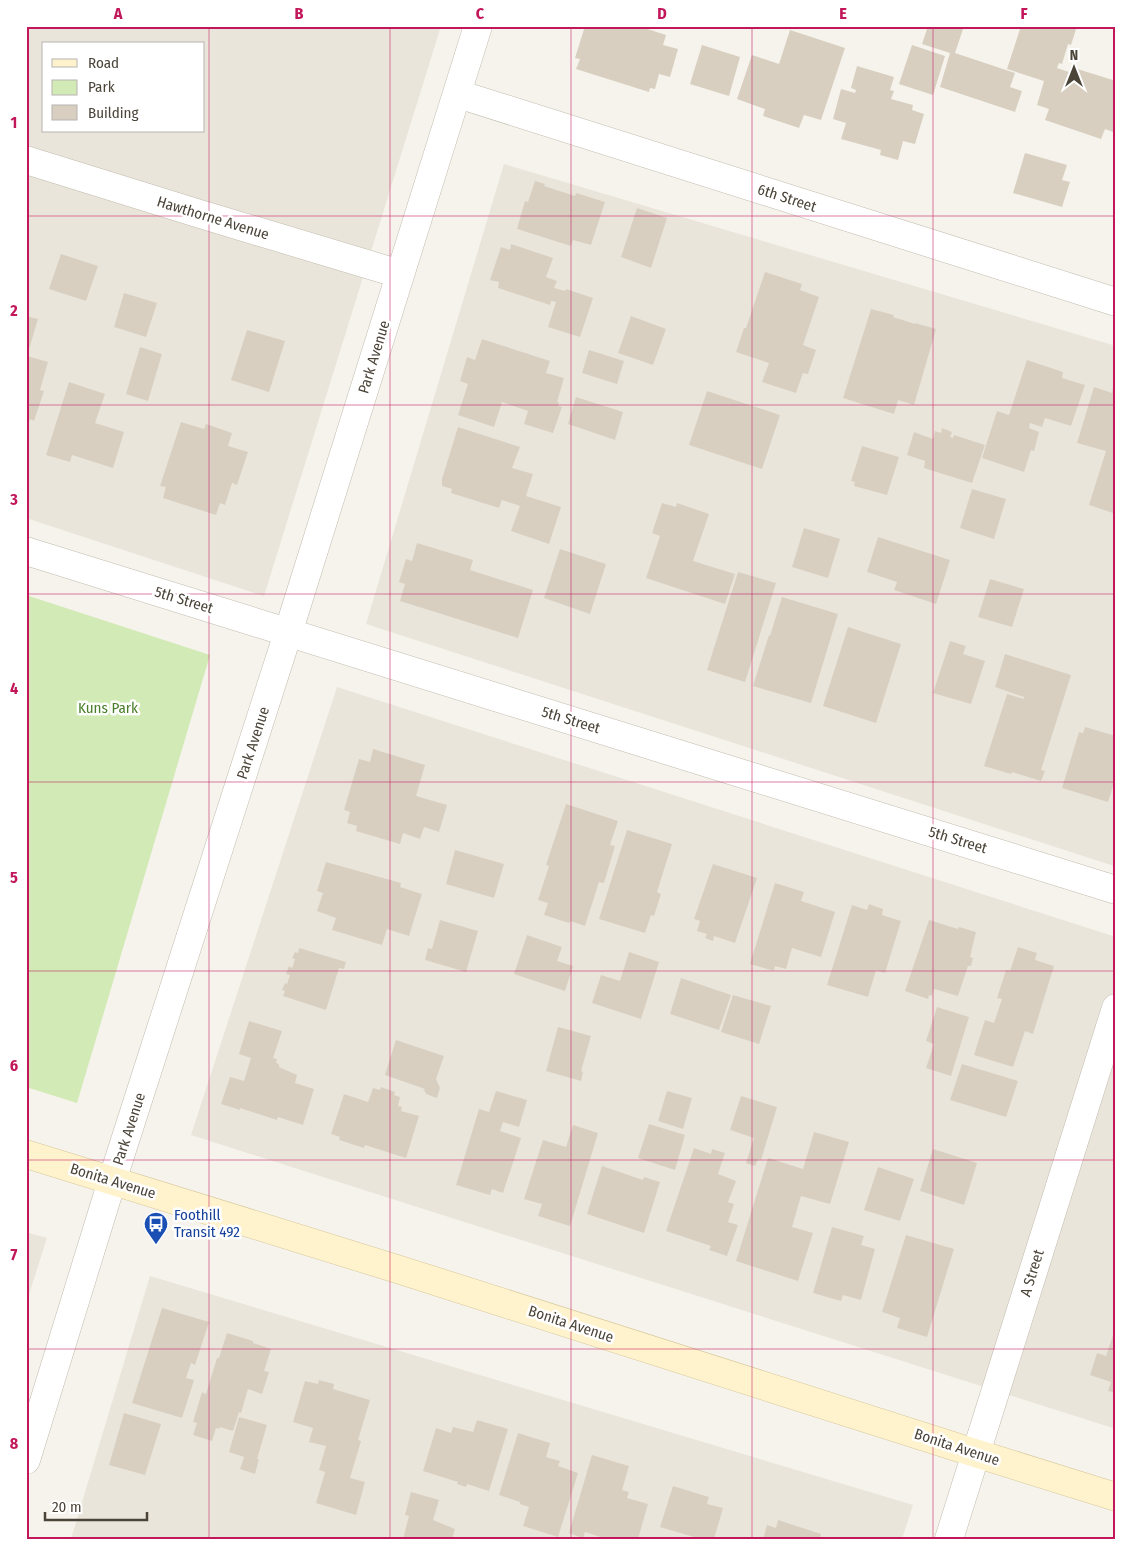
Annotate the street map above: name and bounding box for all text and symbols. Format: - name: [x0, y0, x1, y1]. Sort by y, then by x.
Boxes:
- text: A: [113, 4, 123, 23]
- text: B: [295, 4, 304, 23]
- text: C: [476, 4, 485, 23]
- text: D: [657, 4, 667, 23]
- text: E: [839, 4, 847, 23]
- text: F: [1020, 4, 1028, 23]
- legend: [42, 42, 205, 132]
- north arrow: [1050, 42, 1100, 92]
- text: N: [1070, 47, 1078, 64]
- text: Road: [88, 54, 119, 72]
- text: Park: [88, 78, 115, 96]
- text: Building: [88, 104, 139, 122]
- text: 1: [11, 113, 17, 132]
- street label: 6th Street: [755, 180, 819, 216]
- street label: Hawthorne Avenue: [155, 192, 271, 244]
- text: 2: [9, 301, 18, 320]
- street label: Park Avenue: [354, 318, 394, 396]
- text: 3: [9, 490, 18, 509]
- street label: 5th Street: [153, 583, 215, 617]
- text: 4: [10, 679, 18, 698]
- park label: Kuns Park: [78, 699, 138, 717]
- street label: 5th Street: [540, 703, 602, 737]
- street label: Park Avenue: [233, 704, 273, 782]
- street label: 5th Street: [927, 823, 989, 857]
- text: 5: [10, 868, 18, 887]
- text: 6: [10, 1056, 18, 1075]
- street label: Park Avenue: [109, 1090, 149, 1168]
- street label: Bonita Avenue: [68, 1159, 158, 1203]
- place label: Foothill Transit 492: [174, 1206, 240, 1241]
- bus stop icon: Foothill Transit 492: [143, 1211, 169, 1245]
- text: 7: [11, 1245, 18, 1264]
- street label: A Street: [1016, 1247, 1048, 1299]
- street label: Bonita Avenue: [526, 1302, 616, 1346]
- street label: Bonita Avenue: [912, 1425, 1002, 1469]
- text: 8: [10, 1434, 19, 1453]
- scale bar: [45, 1490, 148, 1522]
- text: 20 m: [52, 1498, 82, 1516]

